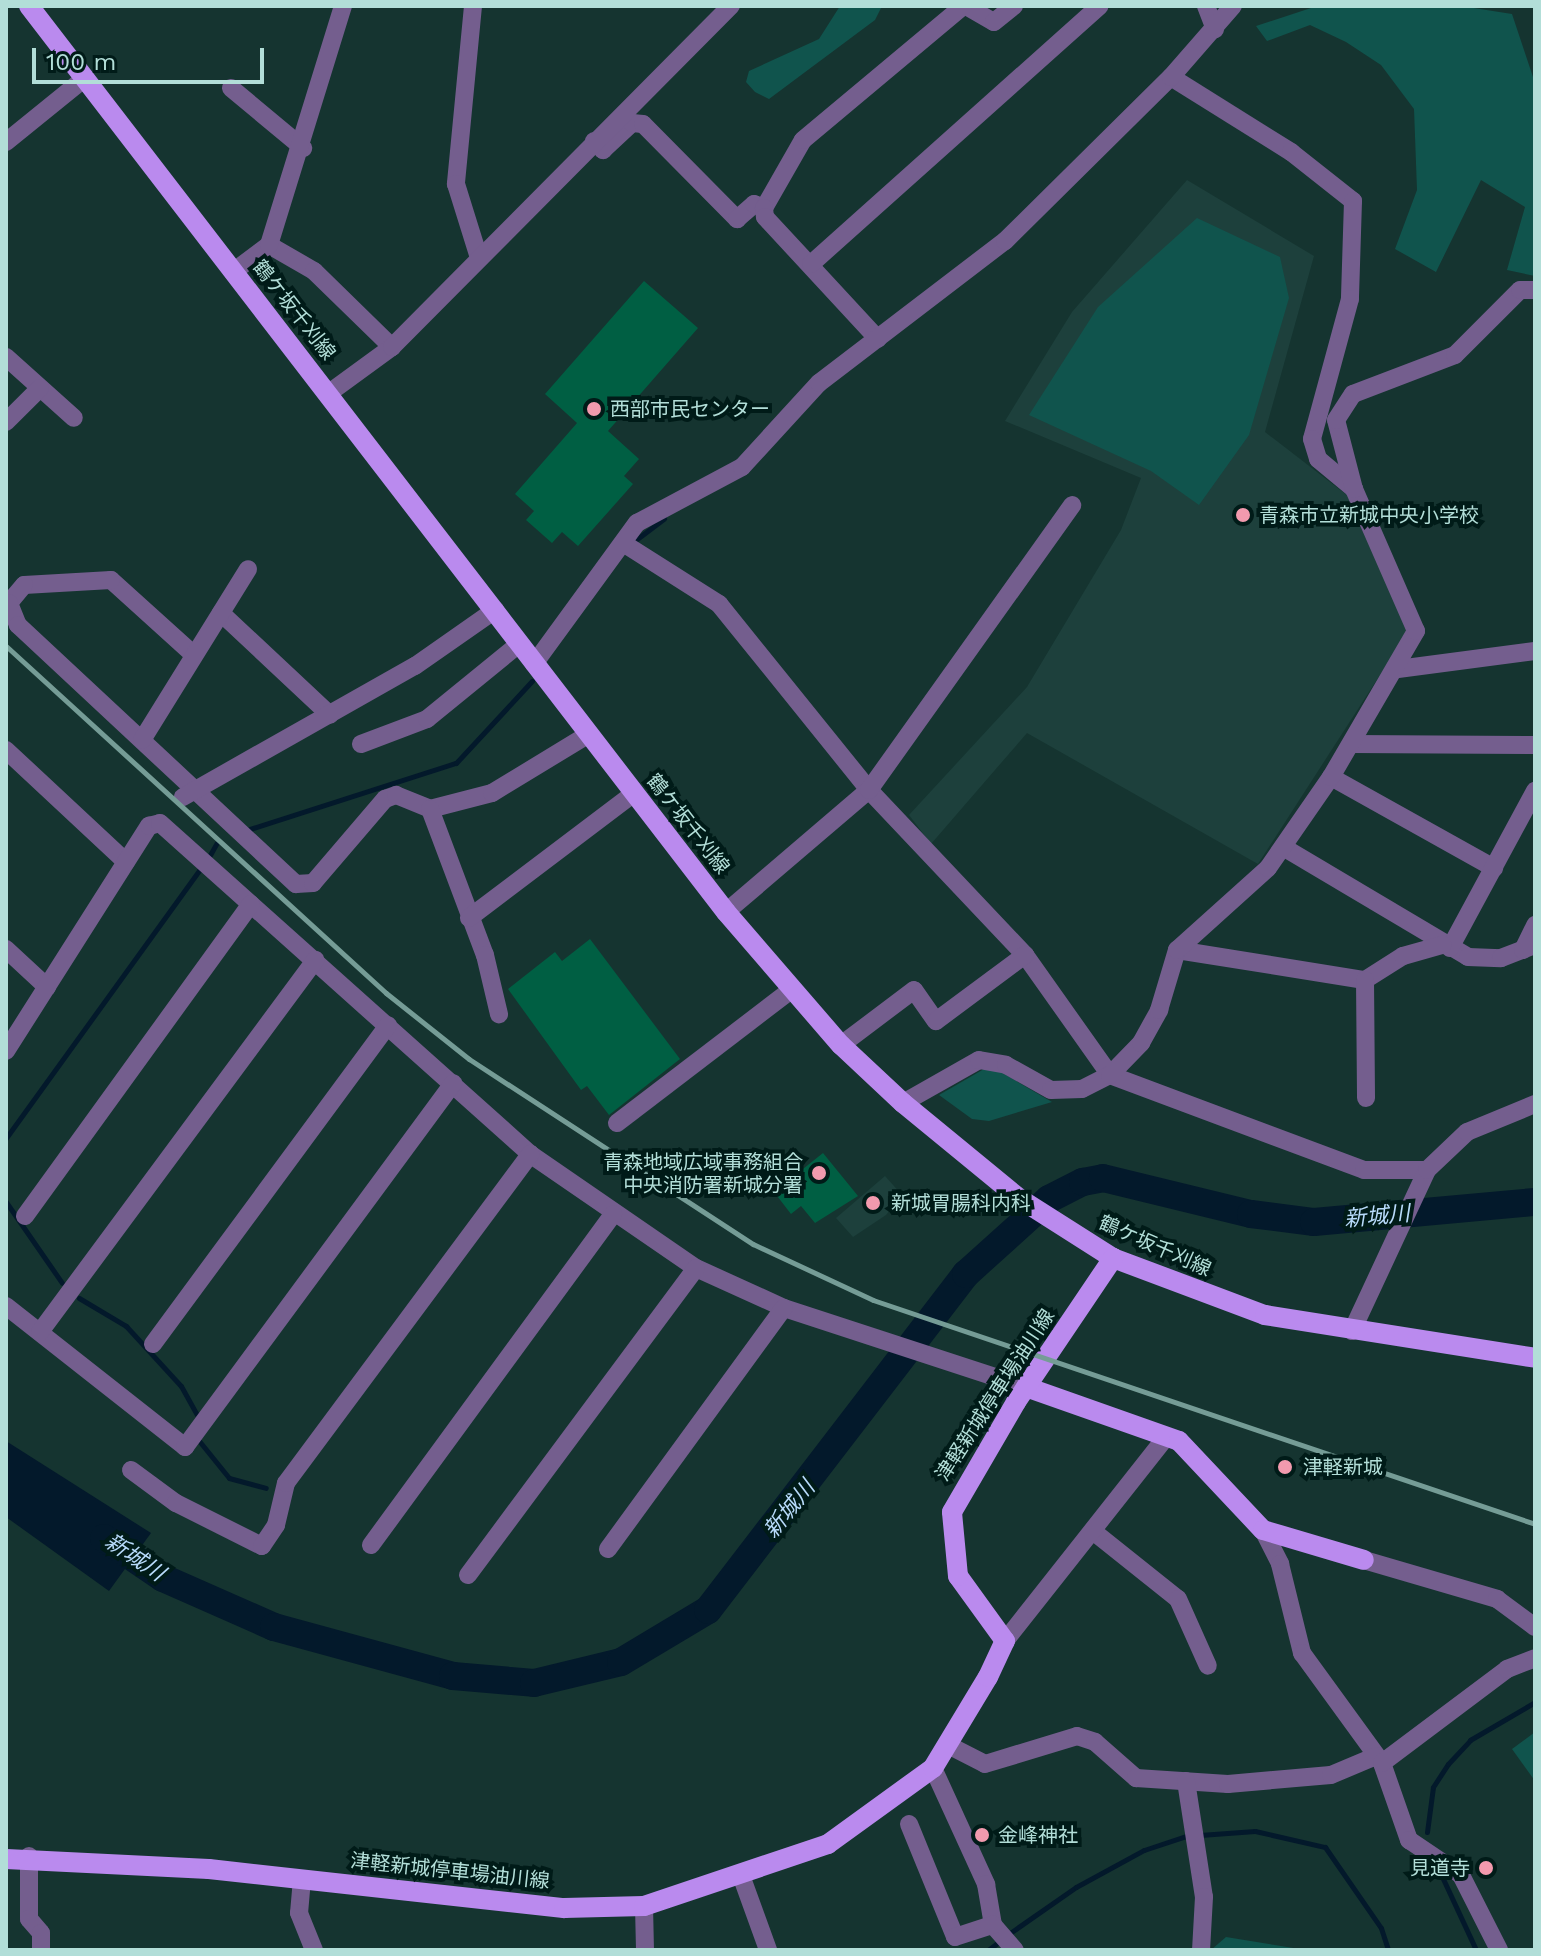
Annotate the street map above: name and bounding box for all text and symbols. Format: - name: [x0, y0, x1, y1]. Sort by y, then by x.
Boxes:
- scale bar: [36, 32, 268, 82]
- text: 100 m: [46, 48, 116, 76]
- street label: 鶴ケ坂千刈線: [248, 255, 340, 365]
- place label: 西部市民センター: [610, 397, 770, 421]
- marker: 西部市民センター: [585, 400, 603, 418]
- place label: 青森市立新城中央小学校: [1259, 503, 1479, 527]
- marker: 青森市立新城中央小学校: [1234, 506, 1252, 524]
- street label: 鶴ケ坂千刈線: [642, 769, 734, 879]
- place label: 青森地域広域事務組合 中央消防署新城分署: [603, 1150, 803, 1197]
- marker: 青森地域広域事務組合 中央消防署新城分署: [810, 1164, 828, 1182]
- place label: 新城胃腸科内科: [891, 1191, 1031, 1215]
- marker: 新城胃腸科内科: [862, 1192, 884, 1214]
- water label: 新城川: [1343, 1200, 1411, 1232]
- street label: 鶴ケ坂千刈線: [1095, 1211, 1215, 1281]
- street label: 津軽新城停車場油川線: [930, 1305, 1060, 1485]
- place label: 津軽新城: [1303, 1455, 1383, 1479]
- marker: 津軽新城: [1274, 1456, 1296, 1478]
- water label: 新城川: [758, 1475, 820, 1543]
- water label: 新城川: [100, 1528, 170, 1586]
- place label: 金峰神社: [998, 1823, 1078, 1847]
- marker: 金峰神社: [973, 1826, 991, 1844]
- street label: 津軽新城停車場油川線: [349, 1849, 551, 1893]
- place label: 見道寺: [1410, 1856, 1470, 1880]
- marker: 見道寺: [1477, 1859, 1495, 1877]

